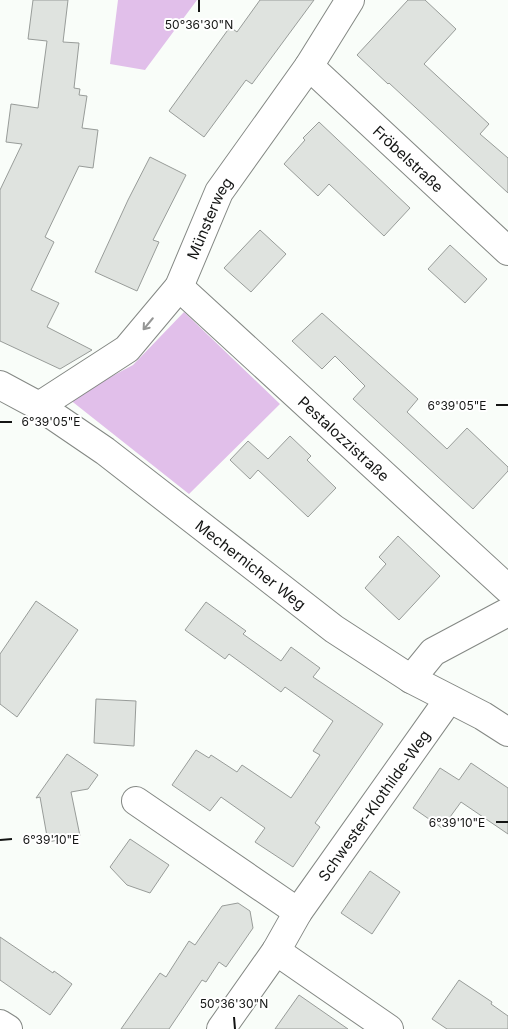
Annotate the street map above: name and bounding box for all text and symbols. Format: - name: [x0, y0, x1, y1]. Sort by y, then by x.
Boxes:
- text: 50°36'30"N: [165, 17, 233, 32]
- street label: Fröbelstraße: [369, 121, 448, 196]
- street label: Münsterweg: [182, 173, 236, 262]
- one-way arrow: [142, 318, 153, 331]
- street label: Pestalozzistraße: [294, 392, 394, 485]
- text: 6°39'05"E: [427, 398, 487, 413]
- text: 6°39'05"E: [21, 414, 81, 429]
- street label: Mechernicher Weg: [192, 516, 310, 613]
- street label: Schwester-Klothilde-Weg: [314, 726, 434, 885]
- text: 6°39'10"E: [429, 815, 485, 830]
- text: 6°39'10"E: [23, 832, 79, 847]
- text: 50°36'30"N: [200, 996, 268, 1011]

